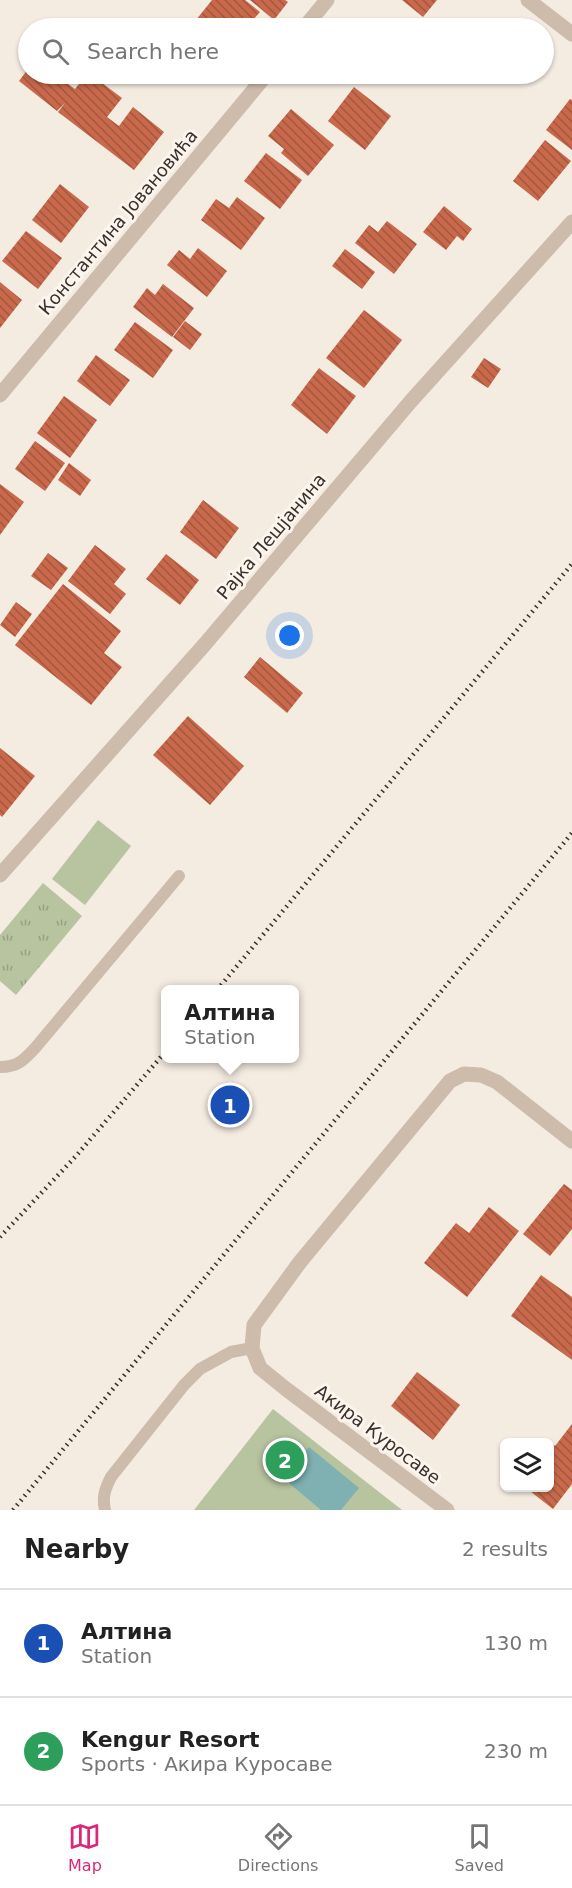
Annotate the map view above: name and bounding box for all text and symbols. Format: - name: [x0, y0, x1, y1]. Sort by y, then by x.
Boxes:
- search box: [18, 18, 554, 84]
- icon: search: [39, 35, 72, 68]
- text: Search here: [87, 39, 219, 64]
- street label: Константина Јовановића: [34, 125, 202, 319]
- street label: Рајка Лешјанина: [212, 469, 330, 603]
- your location: [275, 621, 304, 650]
- popup: [161, 985, 299, 1063]
- text: Алтина: [184, 1000, 276, 1025]
- text: Station: [184, 1025, 255, 1049]
- pin: 1: [210, 1082, 250, 1128]
- street label: Акира Куросаве: [311, 1380, 445, 1488]
- pin: 2: [266, 1438, 304, 1482]
- map controls: [500, 1438, 554, 1492]
- button: layers: [500, 1438, 554, 1492]
- text: Nearby: [24, 1534, 129, 1564]
- text: 2 results: [462, 1537, 548, 1561]
- text: Алтина: [81, 1619, 172, 1644]
- text: 1: [37, 1631, 50, 1655]
- text: 130 m: [484, 1631, 548, 1655]
- text: Station: [81, 1644, 152, 1668]
- text: Kengur Resort: [81, 1727, 260, 1752]
- text: 2: [37, 1739, 50, 1763]
- text: 230 m: [484, 1739, 548, 1763]
- text: Sports · Акира Куросаве: [81, 1752, 333, 1776]
- tab: Map: [68, 1820, 102, 1875]
- tab: Directions: [238, 1820, 318, 1875]
- tab: Saved: [455, 1820, 504, 1875]

